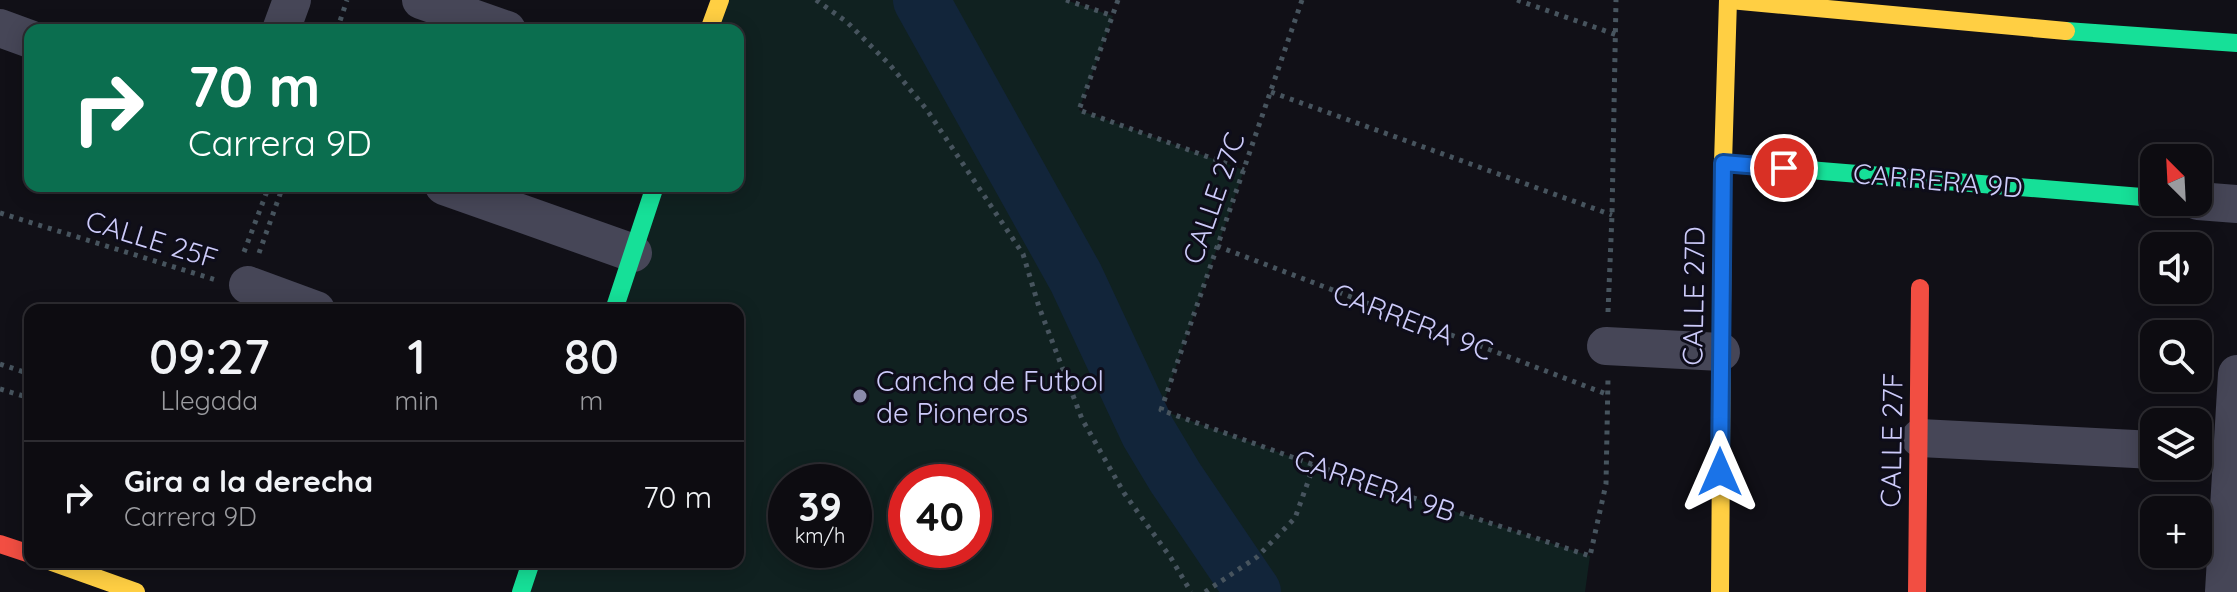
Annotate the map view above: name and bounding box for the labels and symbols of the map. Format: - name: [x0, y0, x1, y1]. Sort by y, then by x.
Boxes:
- street label: CALLE 27C: [1174, 128, 1252, 268]
- pin: [1750, 134, 1818, 202]
- north arrow: [2140, 144, 2212, 216]
- street label: CARRERA 9D: [1852, 155, 2024, 205]
- street label: CALLE 25F: [82, 202, 222, 276]
- street label: CALLE 27D: [1674, 226, 1712, 366]
- street label: CARRERA 9C: [1328, 275, 1498, 367]
- place label: Cancha de Futbol de Pioneros: [876, 363, 1104, 430]
- street label: CALLE 27F: [1872, 372, 1910, 508]
- marker: Cancha de Futbol de Pioneros: [851, 387, 869, 405]
- position arrow: [1678, 430, 1762, 514]
- street label: CARRERA 9B: [1290, 441, 1460, 529]
- speed limit sign: 40: [888, 464, 992, 568]

